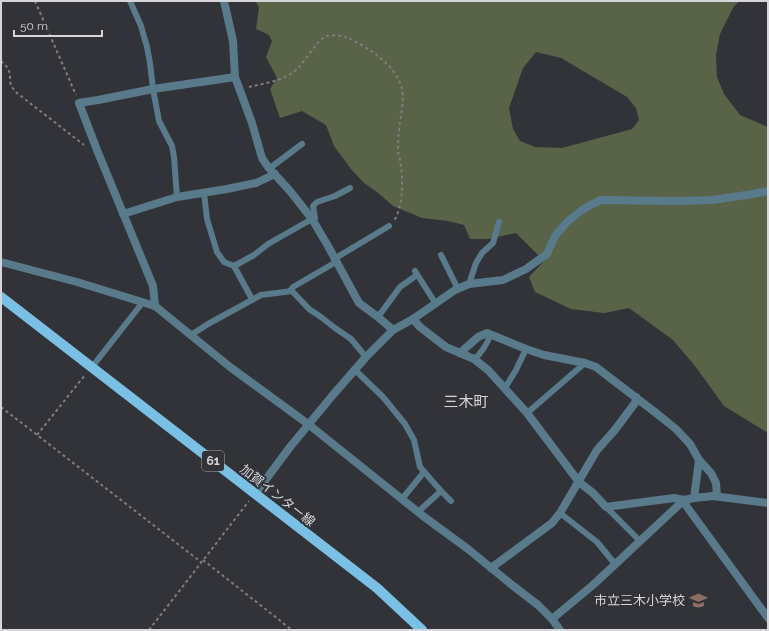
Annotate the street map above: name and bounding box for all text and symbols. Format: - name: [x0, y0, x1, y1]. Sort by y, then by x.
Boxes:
- scale bar: [14, 12, 102, 38]
- text: 50 m: [20, 19, 48, 33]
- district label: 三木町: [443, 393, 489, 411]
- road number: 61: [202, 451, 224, 471]
- street label: 加賀インター線: [237, 461, 318, 529]
- school or university icon: 市立三木小学校: [688, 590, 708, 610]
- place label: 市立三木小学校: [594, 593, 685, 608]

